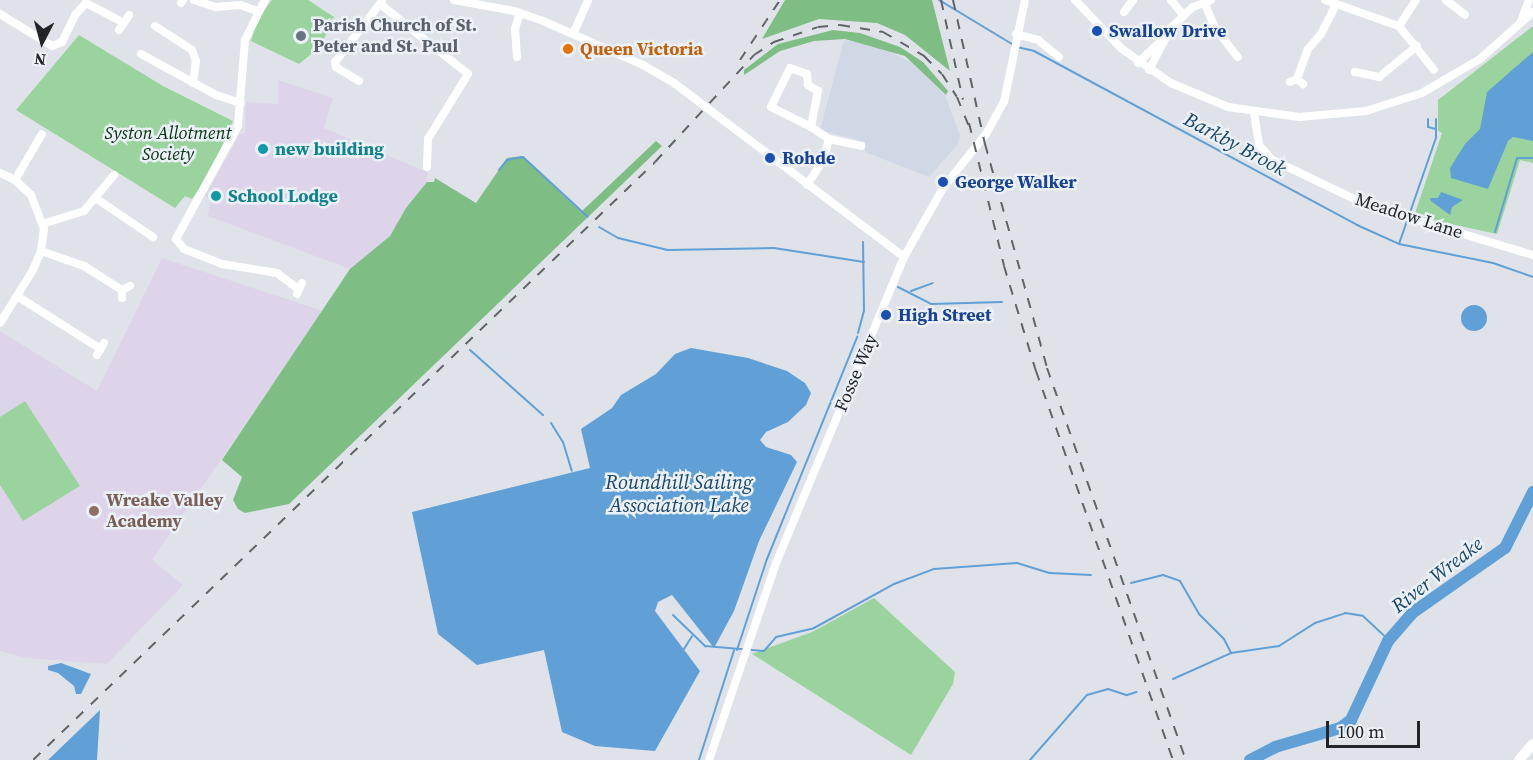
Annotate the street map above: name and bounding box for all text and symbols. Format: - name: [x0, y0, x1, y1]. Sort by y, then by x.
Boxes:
- north arrow: [12, 12, 72, 72]
- place label: Parish Church of St. Peter and St. Paul: [313, 15, 477, 57]
- place label: Swallow Drive: [1109, 20, 1226, 42]
- marker: Swallow Drive: [1090, 24, 1104, 38]
- marker: Parish Church of St. Peter and St. Paul: [294, 29, 308, 43]
- place label: Queen Victoria: [580, 38, 703, 60]
- marker: Queen Victoria: [561, 42, 575, 56]
- text: N: [33, 48, 47, 71]
- water label: Barkby Brook: [1180, 107, 1290, 181]
- park label: Syston Allotment Society: [105, 123, 231, 166]
- place label: new building: [275, 138, 384, 160]
- marker: new building: [256, 142, 270, 156]
- place label: Rohde: [782, 147, 835, 169]
- marker: Rohde: [763, 151, 777, 165]
- place label: George Walker: [955, 171, 1077, 193]
- marker: George Walker: [936, 175, 950, 189]
- place label: School Lodge: [228, 185, 338, 207]
- street label: Meadow Lane: [1352, 188, 1466, 244]
- marker: School Lodge: [209, 189, 223, 203]
- place label: High Street: [898, 304, 991, 326]
- marker: High Street: [879, 308, 893, 322]
- street label: Fosse Way: [830, 331, 882, 415]
- water label: Roundhill Sailing Association Lake: [605, 471, 753, 518]
- place label: Wreake Valley Academy: [106, 490, 224, 532]
- marker: Wreake Valley Academy: [87, 504, 101, 518]
- water label: River Wreake: [1387, 532, 1487, 618]
- scale bar: [1329, 709, 1424, 747]
- text: 100 m: [1337, 719, 1384, 744]

